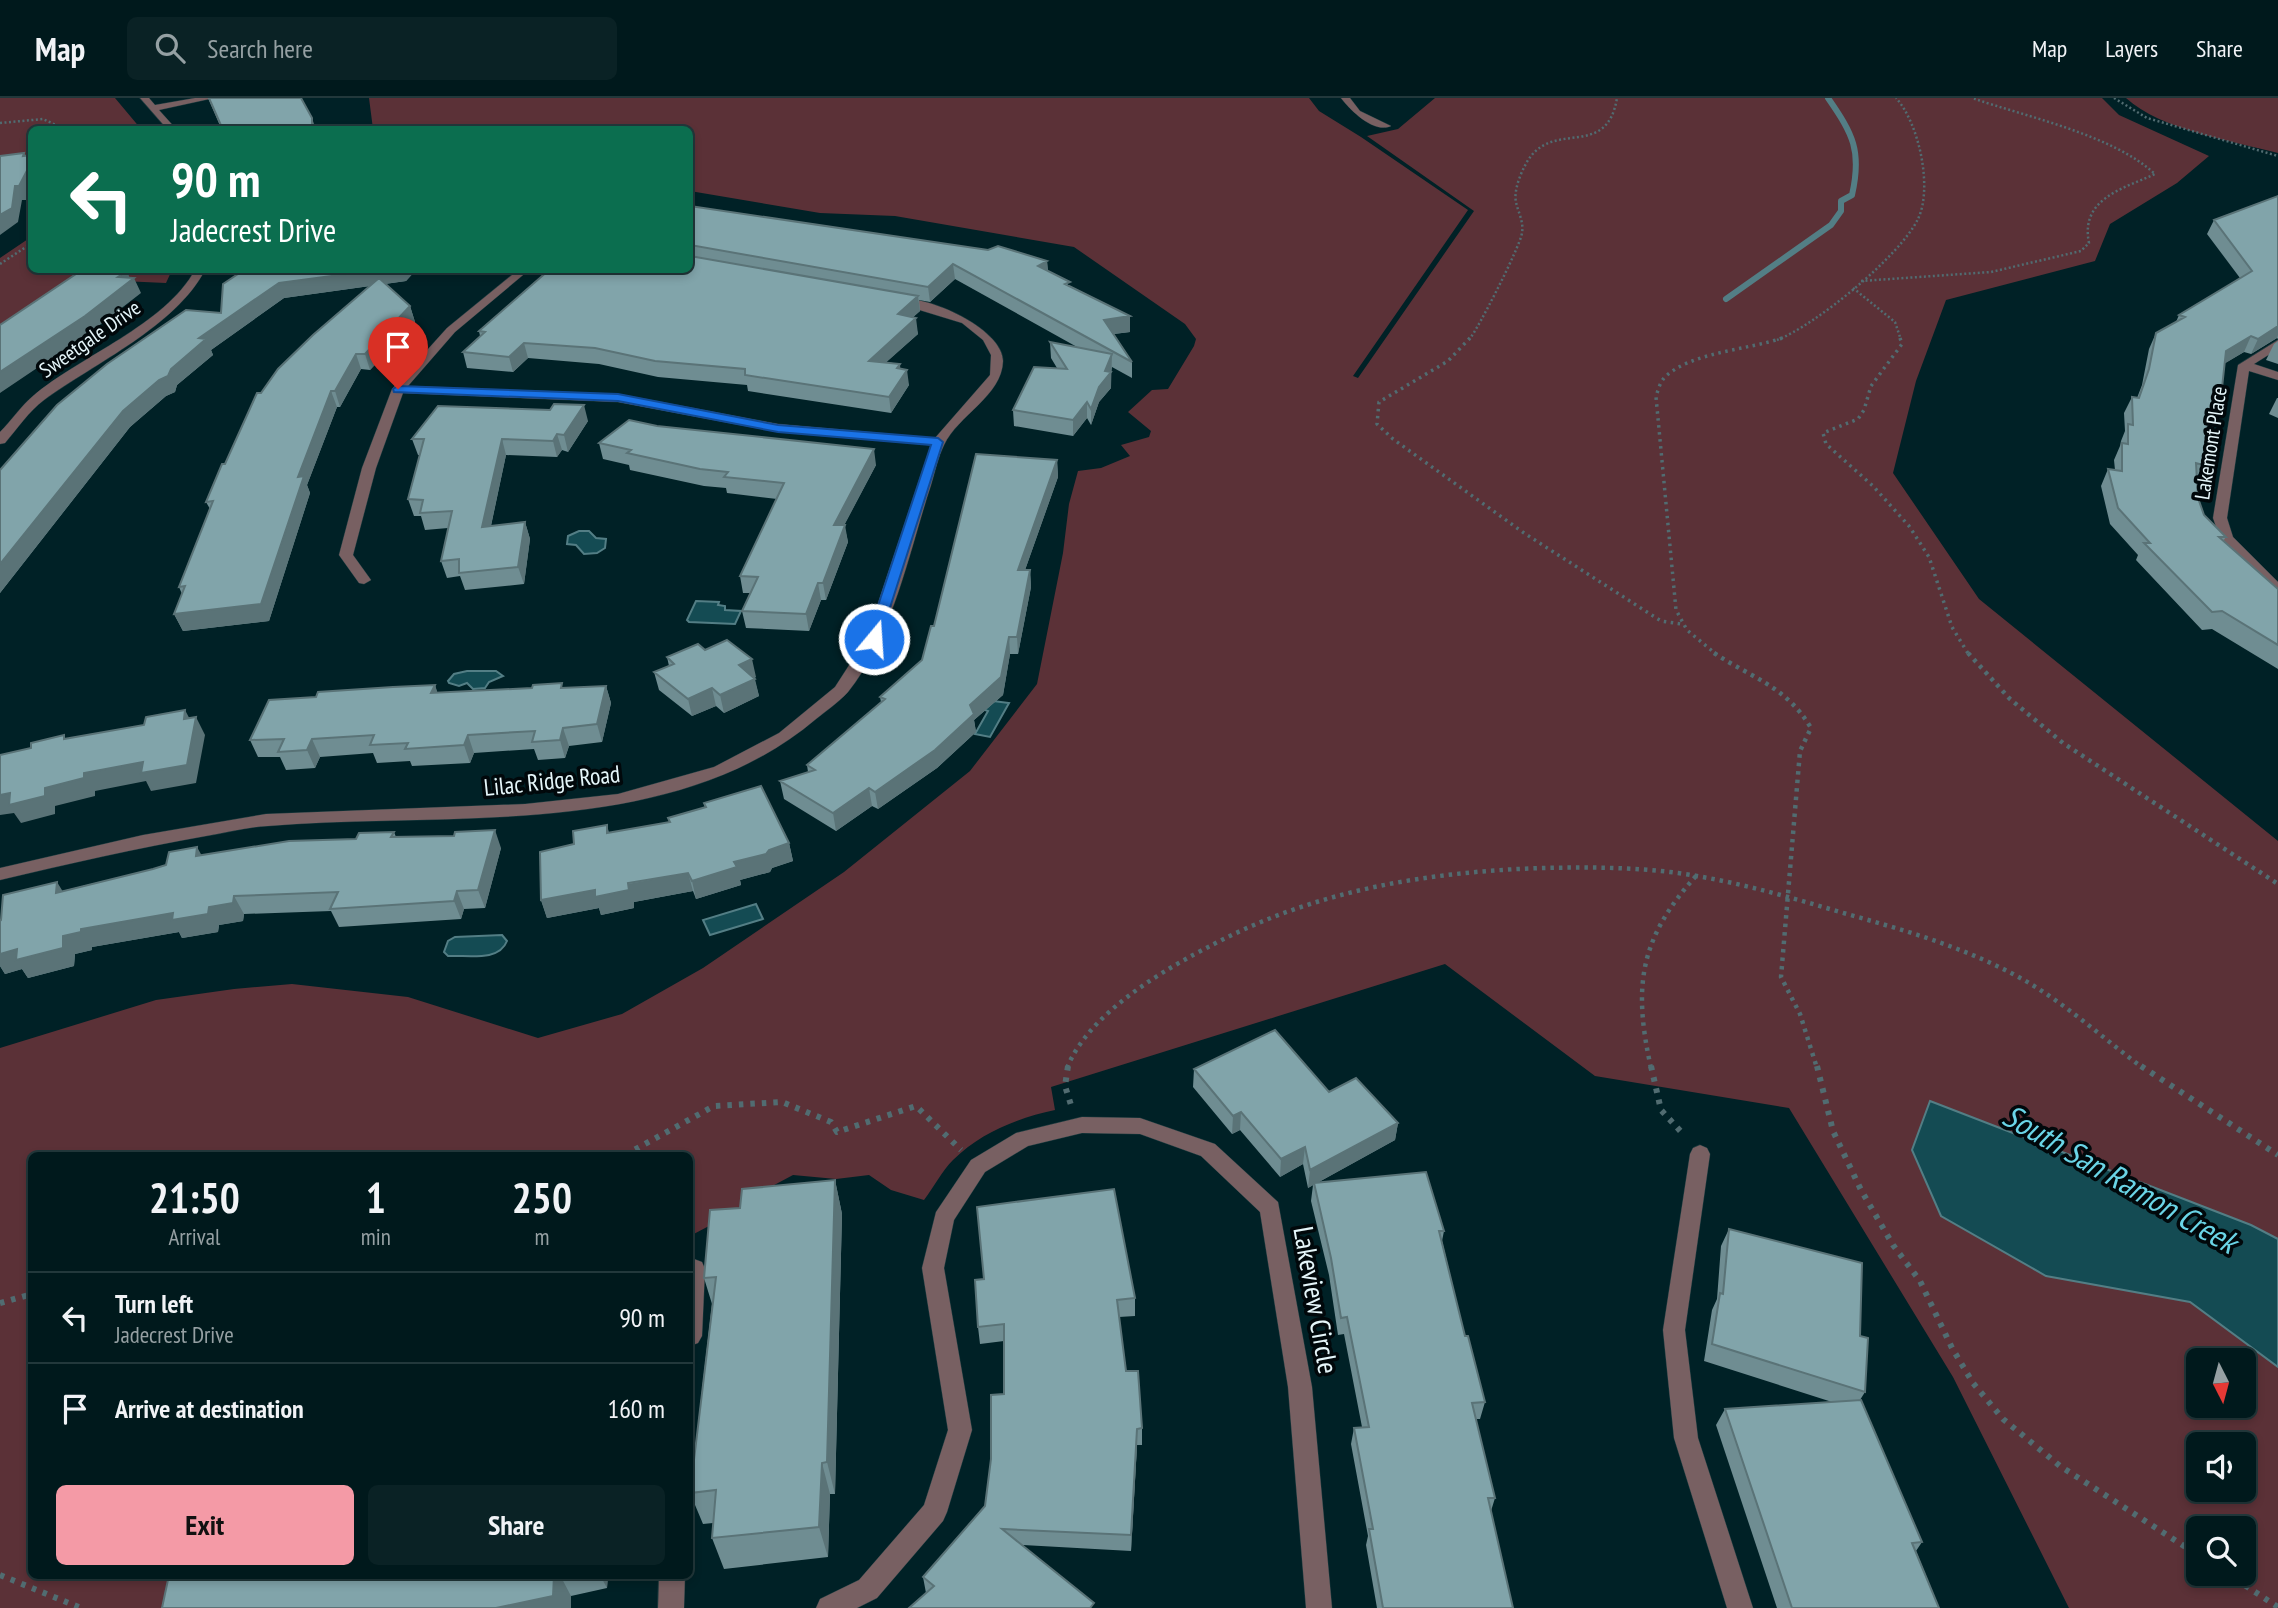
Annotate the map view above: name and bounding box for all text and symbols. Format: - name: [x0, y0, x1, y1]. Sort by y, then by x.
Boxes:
- search box: [127, 17, 617, 80]
- text: Map: [35, 27, 85, 70]
- icon: search: [151, 29, 189, 67]
- text: Search here: [207, 32, 313, 65]
- text: Map: [2032, 33, 2067, 64]
- text: Layers: [2105, 33, 2158, 64]
- text: Share: [2196, 33, 2243, 64]
- text: 90 m: [171, 147, 260, 211]
- icon: left: [56, 154, 147, 245]
- text: Jadecrest Drive: [171, 209, 336, 251]
- street label: Sweetgale Drive: [34, 294, 146, 383]
- pin: [368, 317, 428, 389]
- icon: arrive: [379, 328, 417, 366]
- street label: Lakemont Place: [2188, 384, 2233, 501]
- position arrow: [837, 602, 911, 676]
- street label: Lilac Ridge Road: [482, 758, 622, 803]
- water label: South San Ramon Creek: [1996, 1094, 2248, 1264]
- text: 21:50: [149, 1170, 240, 1225]
- text: 1: [366, 1170, 386, 1225]
- text: 250: [512, 1170, 572, 1225]
- text: Arrival: [168, 1222, 220, 1251]
- text: min: [361, 1222, 391, 1251]
- text: m: [534, 1222, 549, 1251]
- street label: Lakeview Circle: [1285, 1223, 1348, 1376]
- text: Turn left: [115, 1287, 193, 1320]
- icon: left: [56, 1299, 94, 1337]
- text: 90 m: [619, 1301, 665, 1334]
- text: Jadecrest Drive: [115, 1320, 234, 1349]
- north arrow: [2186, 1348, 2256, 1418]
- map controls: [2186, 1348, 2256, 1586]
- icon: arrive: [56, 1390, 94, 1428]
- text: Arrive at destination: [115, 1392, 304, 1425]
- text: 160 m: [607, 1392, 665, 1425]
- button: sound: [2186, 1432, 2256, 1502]
- button: Exit: [56, 1485, 354, 1565]
- button: Share: [368, 1485, 665, 1565]
- button: search: [2186, 1516, 2256, 1586]

